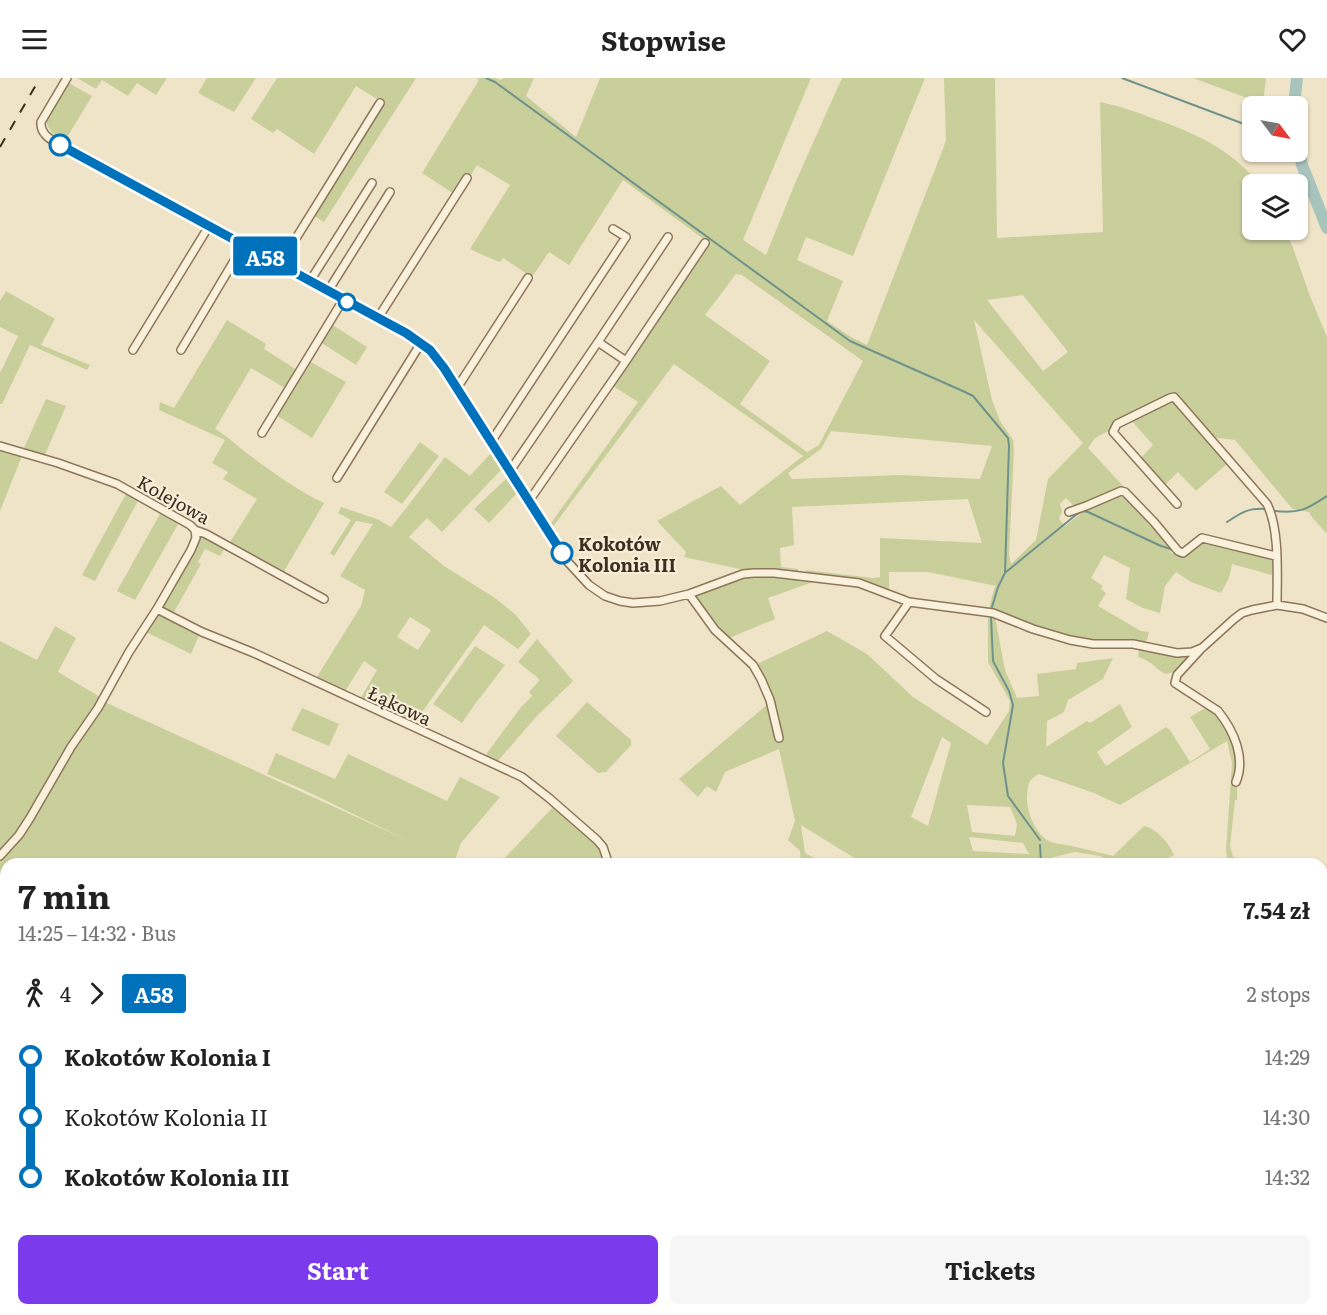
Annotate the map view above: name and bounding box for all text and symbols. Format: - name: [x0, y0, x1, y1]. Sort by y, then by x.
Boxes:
- text: Stopwise: [601, 19, 726, 59]
- icon: menu: [18, 23, 51, 56]
- icon: heart: [1276, 23, 1309, 56]
- north arrow: [1242, 96, 1308, 162]
- map controls: [1242, 96, 1308, 240]
- unlabelled marker: [49, 134, 71, 156]
- button: layers: [1242, 174, 1308, 240]
- line badge: A58: [230, 236, 300, 276]
- text: A58: [245, 241, 285, 272]
- unlabelled marker: [338, 293, 356, 311]
- street label: Kolejowa: [133, 468, 216, 530]
- place label: Kokotów Kolonia III: [578, 530, 676, 578]
- marker: Kokotów Kolonia III: [551, 542, 573, 564]
- street label: Łąkowa: [364, 679, 436, 732]
- text: 7 min: [18, 870, 110, 919]
- text: 7.54 zł: [1243, 893, 1310, 926]
- text: 14:25 – 14:32 · Bus: [18, 917, 176, 947]
- icon: walk: [18, 977, 51, 1010]
- icon: forward: [80, 977, 113, 1010]
- text: 4: [60, 978, 71, 1008]
- text: A58: [134, 978, 174, 1009]
- text: 2 stops: [1246, 978, 1310, 1008]
- text: Kokotów Kolonia I: [64, 1040, 271, 1073]
- text: 14:29: [1265, 1041, 1310, 1071]
- text: Kokotów Kolonia II: [64, 1100, 268, 1133]
- text: 14:30: [1263, 1101, 1310, 1131]
- text: Kokotów Kolonia III: [64, 1160, 289, 1193]
- text: 14:32: [1265, 1161, 1310, 1191]
- button: Start: [18, 1235, 658, 1304]
- button: Tickets: [670, 1235, 1310, 1304]

